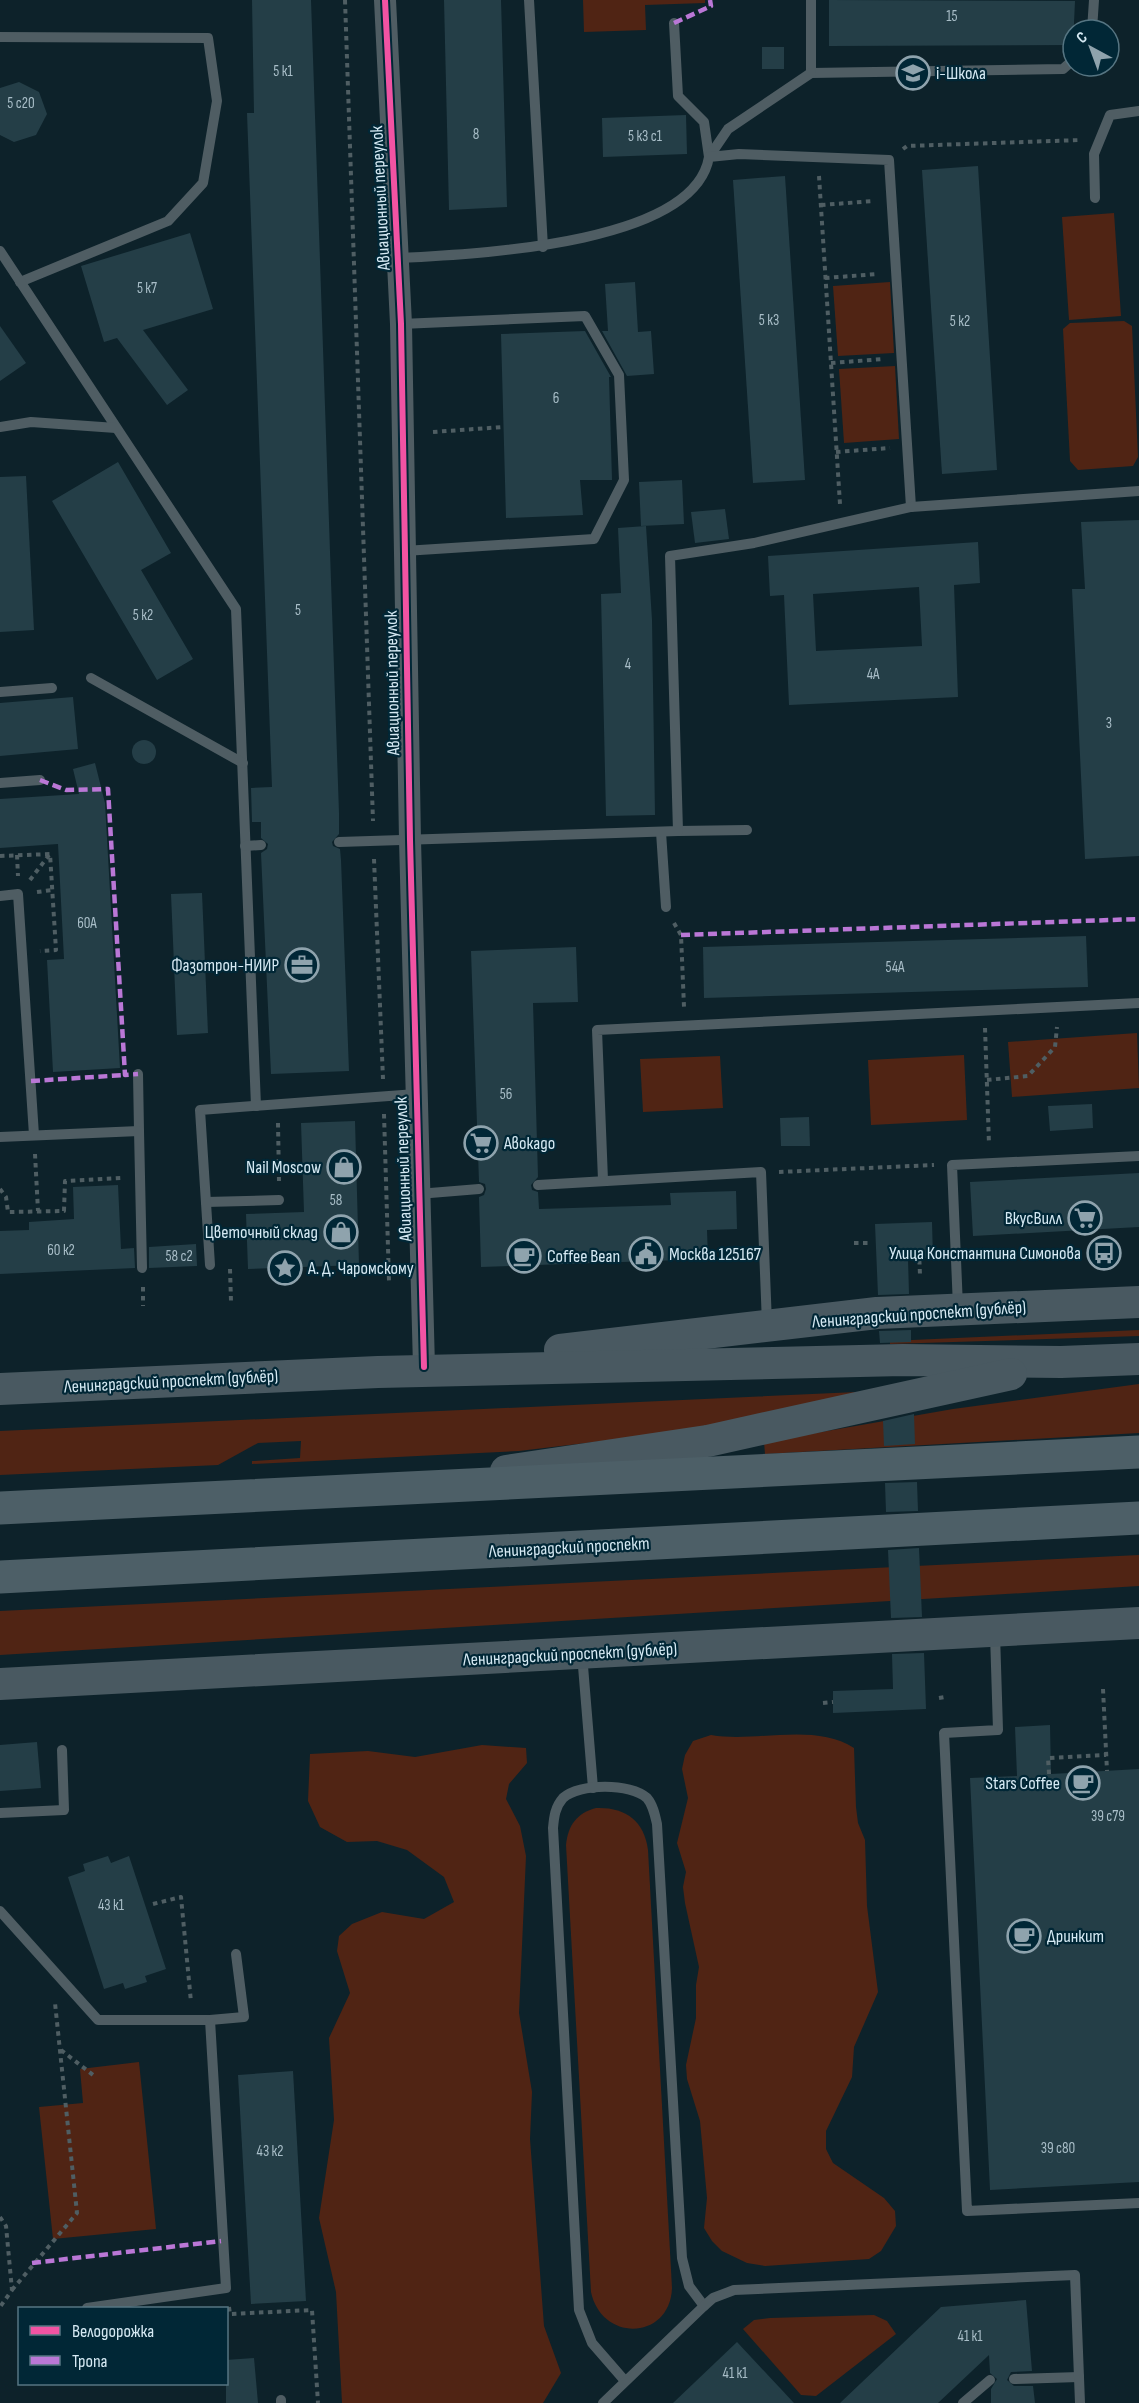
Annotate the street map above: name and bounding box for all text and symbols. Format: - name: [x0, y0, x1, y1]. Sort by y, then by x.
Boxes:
- house number: 15: [946, 7, 958, 26]
- north arrow: [1061, 18, 1121, 78]
- text: С: [1073, 28, 1091, 48]
- school or university icon: i-Школа: [895, 55, 931, 91]
- house number: 5 к1: [273, 62, 293, 81]
- place label: i-Школа: [936, 63, 986, 84]
- house number: 5 с20: [7, 94, 35, 113]
- street label: Авиационный переулок: [366, 125, 395, 272]
- house number: 8: [473, 125, 479, 144]
- house number: 5 к3 с1: [628, 127, 663, 146]
- house number: 5 к7: [137, 279, 157, 298]
- house number: 5 к3: [759, 311, 779, 330]
- house number: 5 к2: [950, 312, 970, 331]
- house number: 6: [553, 389, 559, 408]
- house number: 5: [295, 601, 301, 620]
- house number: 5 к2: [133, 606, 153, 625]
- street label: Авиационный переулок: [381, 610, 404, 757]
- house number: 4: [625, 655, 631, 674]
- house number: 4А: [867, 665, 880, 684]
- house number: 3: [1106, 714, 1112, 733]
- house number: 60А: [77, 914, 97, 933]
- office icon: Фазотрон-НИИР: [284, 947, 320, 983]
- place label: Фазотрон-НИИР: [171, 955, 279, 976]
- house number: 54А: [886, 958, 905, 977]
- house number: 56: [500, 1085, 512, 1104]
- street label: Авиационный переулок: [390, 1096, 417, 1243]
- supermarket icon: Авокадо: [463, 1125, 499, 1161]
- place label: Авокадо: [503, 1133, 555, 1154]
- shop icon: Nail Moscow: [326, 1149, 362, 1185]
- place label: Nail Moscow: [246, 1157, 321, 1178]
- house number: 58: [330, 1191, 342, 1210]
- supermarket icon: ВкусВилл: [1067, 1200, 1103, 1236]
- place label: ВкусВилл: [1005, 1208, 1063, 1229]
- shop icon: Цветочный склад: [323, 1214, 359, 1250]
- place label: Цветочный склад: [205, 1222, 318, 1243]
- bus stop icon: Улица Константина Симонова: [1086, 1235, 1122, 1271]
- public building icon: Москва 125167: [628, 1236, 664, 1272]
- cafe icon: Coffee Bean: [506, 1238, 542, 1274]
- house number: 60 к2: [47, 1241, 75, 1260]
- place label: Улица Константина Симонова: [889, 1243, 1081, 1264]
- place label: Москва 125167: [669, 1244, 762, 1265]
- place label: Coffee Bean: [547, 1246, 620, 1267]
- house number: 58 с2: [165, 1247, 193, 1266]
- place icon: А. Д. Чаромскому: [267, 1250, 303, 1286]
- place label: А. Д. Чаромскому: [307, 1258, 414, 1279]
- street label: Ленинградский проспект (дублёр): [810, 1297, 1027, 1333]
- street label: Ленинградский проспект (дублёр): [62, 1365, 279, 1398]
- street label: Ленинградский проспект: [487, 1533, 650, 1562]
- street label: Ленинградский проспект (дублёр): [461, 1638, 678, 1671]
- cafe icon: Stars Coffee: [1065, 1765, 1101, 1801]
- place label: Stars Coffee: [985, 1773, 1060, 1794]
- house number: 39 с79: [1091, 1807, 1125, 1826]
- house number: 43 к1: [98, 1896, 125, 1915]
- cafe icon: Дринкит: [1006, 1918, 1042, 1954]
- place label: Дринкит: [1047, 1926, 1104, 1947]
- house number: 39 с80: [1041, 2139, 1075, 2158]
- house number: 43 к2: [257, 2142, 283, 2161]
- legend: [18, 2307, 228, 2385]
- text: Велодорожка: [72, 2321, 154, 2342]
- house number: 41 к1: [958, 2327, 983, 2346]
- text: Тропа: [72, 2351, 108, 2372]
- house number: 41 к1: [723, 2364, 748, 2383]

